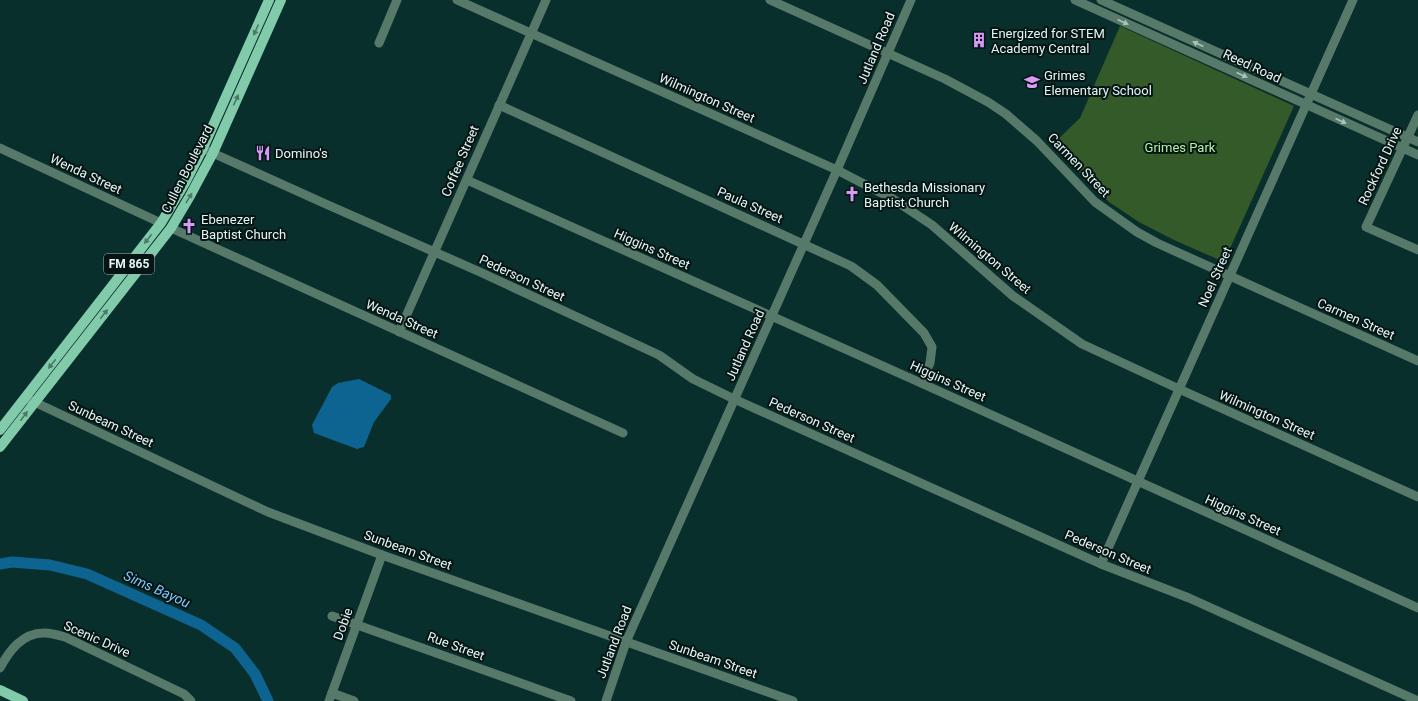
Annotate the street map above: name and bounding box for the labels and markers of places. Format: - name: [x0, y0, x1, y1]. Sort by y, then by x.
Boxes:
- place label: Energized for STEM Academy Central: [991, 26, 1105, 56]
- building icon: Energized for STEM Academy Central: [970, 31, 988, 49]
- place label: Grimes Elementary School: [1044, 68, 1152, 98]
- school or university icon: Grimes Elementary School: [1023, 73, 1041, 91]
- restaurant icon: Domino's: [254, 144, 272, 162]
- place label: Domino's: [275, 146, 328, 161]
- place label: Bethesda Missionary Baptist Church: [864, 180, 985, 210]
- church icon: Bethesda Missionary Baptist Church: [843, 185, 861, 203]
- place label: Ebenezer Baptist Church: [201, 212, 286, 242]
- church icon: Ebenezer Baptist Church: [180, 217, 198, 235]

